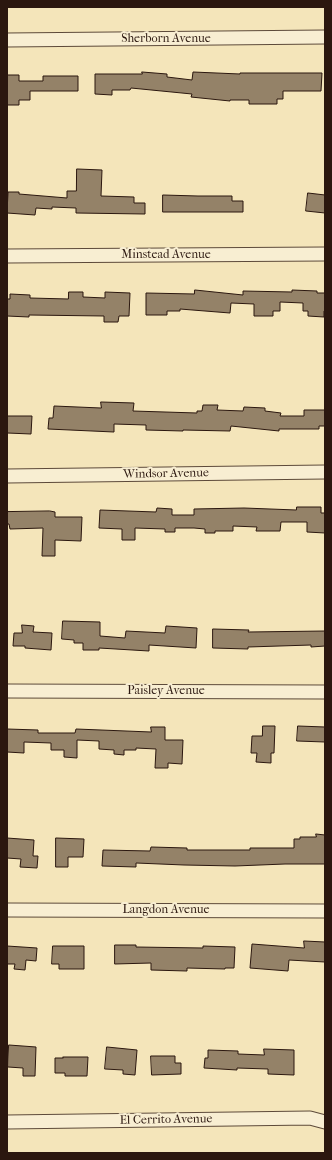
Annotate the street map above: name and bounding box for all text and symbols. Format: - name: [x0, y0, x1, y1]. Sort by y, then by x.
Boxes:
- street label: Sherborn Avenue: [121, 32, 211, 46]
- street label: Minstead Avenue: [121, 248, 211, 262]
- street label: Windsor Avenue: [123, 466, 209, 482]
- street label: Paisley Avenue: [127, 684, 205, 698]
- street label: Langdon Avenue: [123, 903, 209, 917]
- street label: El Cerrito Avenue: [120, 1112, 212, 1128]

